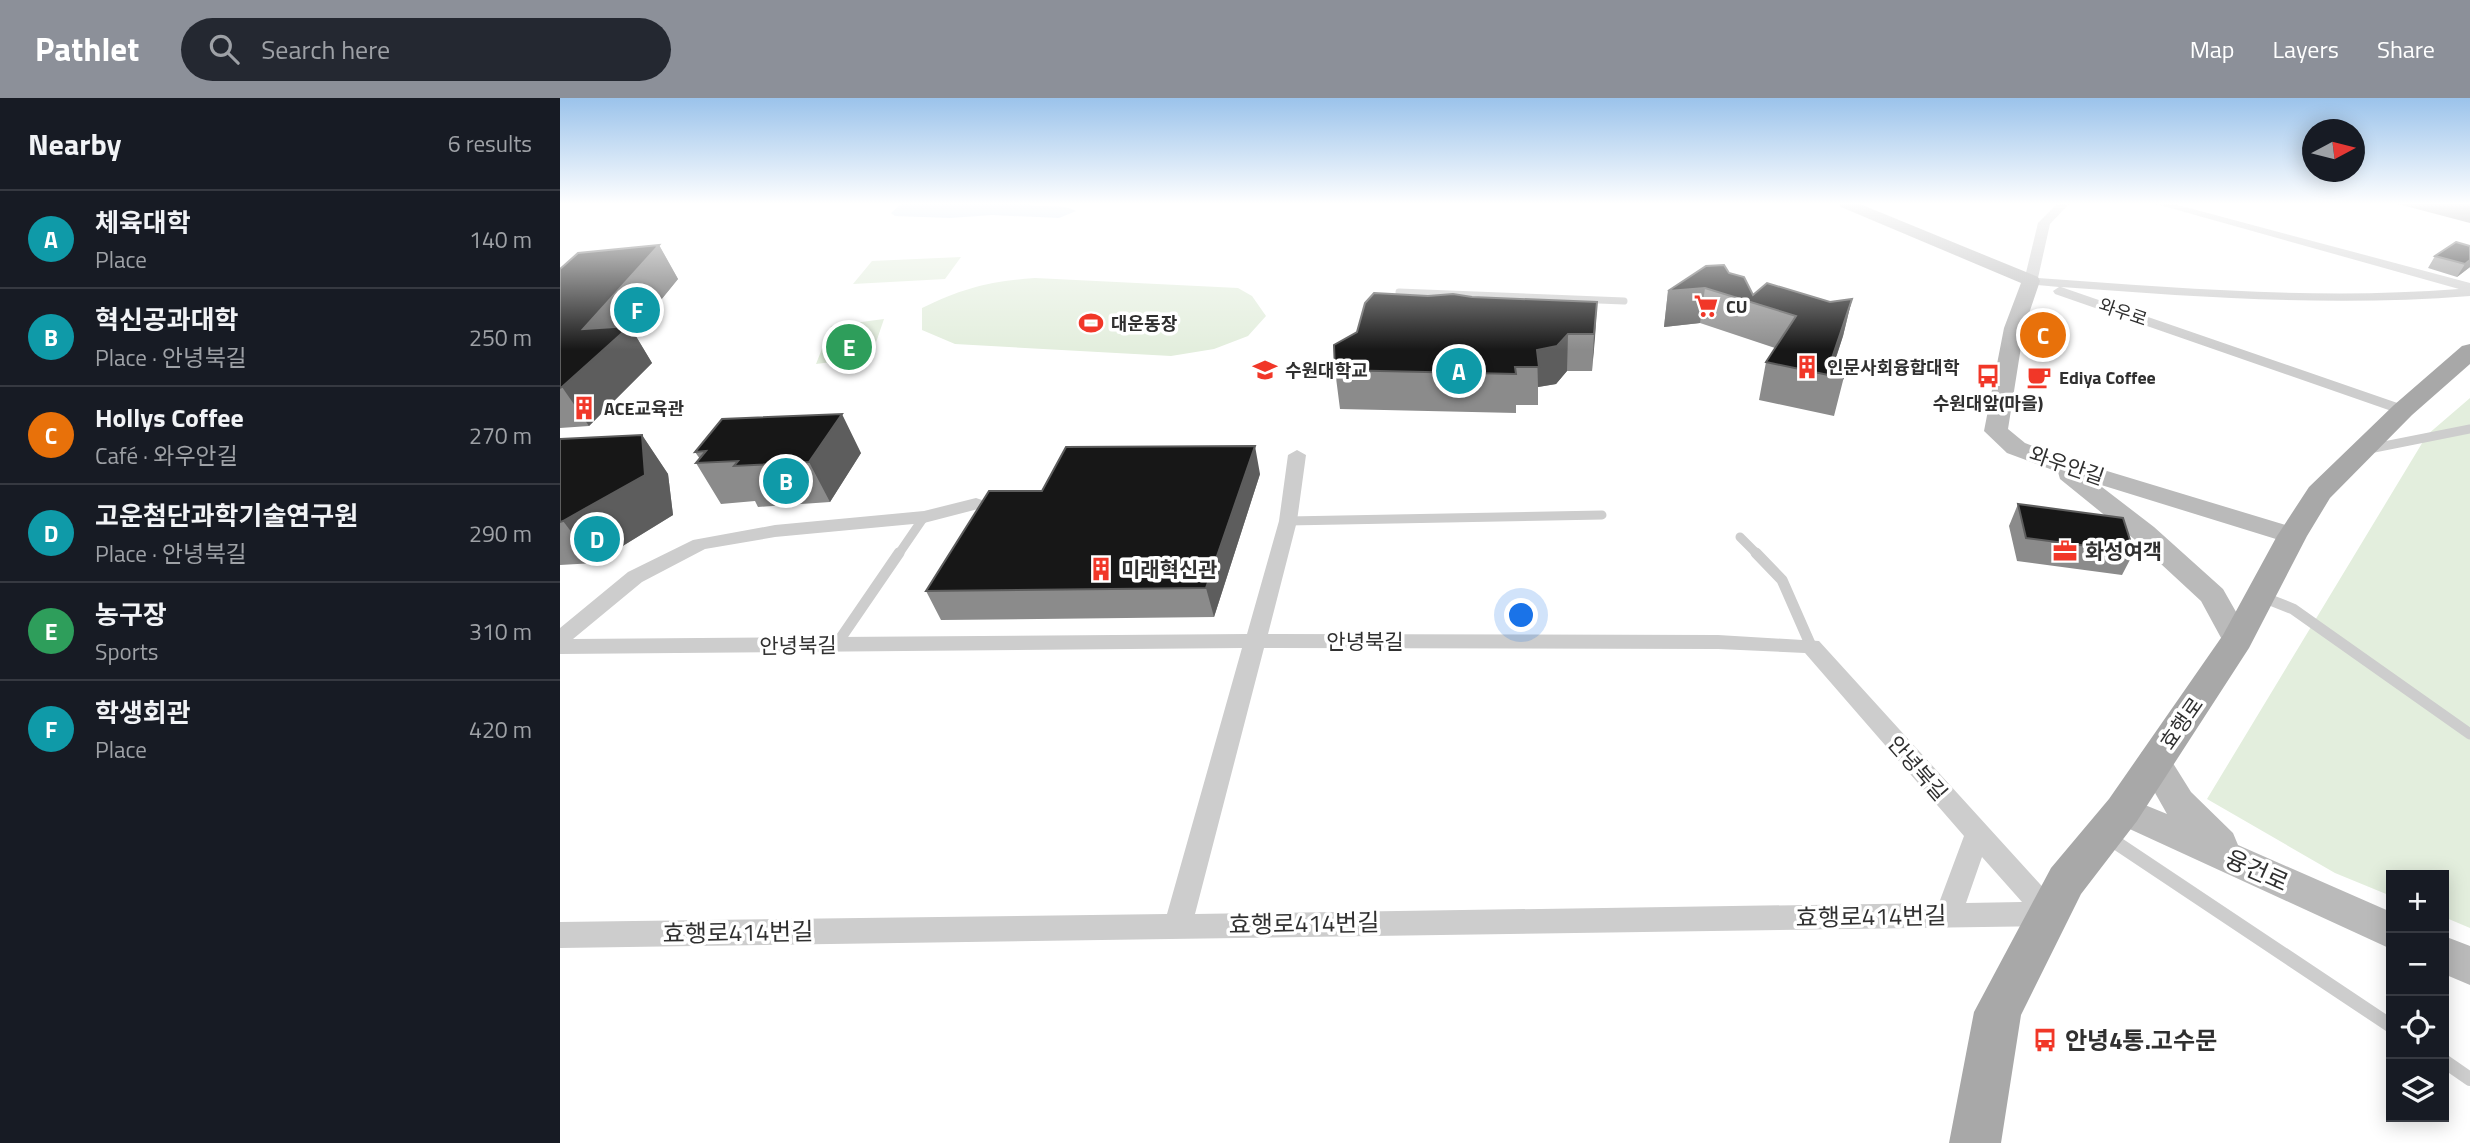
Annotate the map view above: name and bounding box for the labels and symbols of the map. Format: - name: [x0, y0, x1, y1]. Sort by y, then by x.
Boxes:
- north arrow: [2302, 119, 2365, 182]
- pin: F: [614, 284, 660, 336]
- street label: 와우로: [2095, 291, 2151, 333]
- supermarket icon: CU: [1692, 292, 1720, 320]
- place label: CU: [1726, 293, 1748, 320]
- sports icon: 대운동장: [1077, 309, 1105, 337]
- pin: C: [2020, 309, 2066, 361]
- place label: 대운동장: [1111, 310, 1178, 337]
- pin: E: [826, 321, 872, 373]
- pin: A: [1436, 345, 1482, 397]
- building icon: 인문사회융합대학: [1793, 353, 1821, 381]
- place label: 인문사회융합대학: [1827, 354, 1960, 381]
- school or university icon: 수원대학교: [1251, 356, 1279, 384]
- place label: 수원대학교: [1285, 357, 1368, 384]
- bus stop icon: 수원대앞(마을): [1974, 362, 2002, 390]
- cafe icon: Ediya Coffee: [2025, 363, 2053, 391]
- place label: Ediya Coffee: [2059, 364, 2156, 391]
- place label: 수원대앞(마을): [1933, 390, 2043, 417]
- building icon: ACE교육관: [570, 394, 598, 422]
- place label: ACE교육관: [604, 395, 685, 422]
- street label: 와우안길: [2025, 437, 2109, 493]
- pin: B: [763, 455, 809, 507]
- pin: D: [574, 513, 620, 565]
- place label: 화성여객: [2085, 535, 2162, 567]
- office icon: 화성여객: [2051, 537, 2079, 565]
- place label: 미래혁신관: [1121, 553, 1218, 585]
- building icon: 미래혁신관: [1087, 555, 1115, 583]
- your location: [1504, 598, 1538, 632]
- street label: 안녕북길: [1326, 625, 1404, 657]
- street label: 안녕북길: [759, 628, 837, 662]
- street label: 효행로: [2151, 690, 2211, 756]
- street label: 안녕북길: [1881, 728, 1955, 808]
- street label: 융건로: [2219, 840, 2295, 900]
- street label: 효행로414번길: [1795, 897, 1947, 935]
- street label: 효행로414번길: [1228, 904, 1380, 942]
- street label: 효행로414번길: [662, 913, 814, 951]
- place label: 안녕4통.고수문: [2065, 1022, 2217, 1058]
- bus stop icon: 안녕4통.고수문: [2031, 1026, 2059, 1054]

